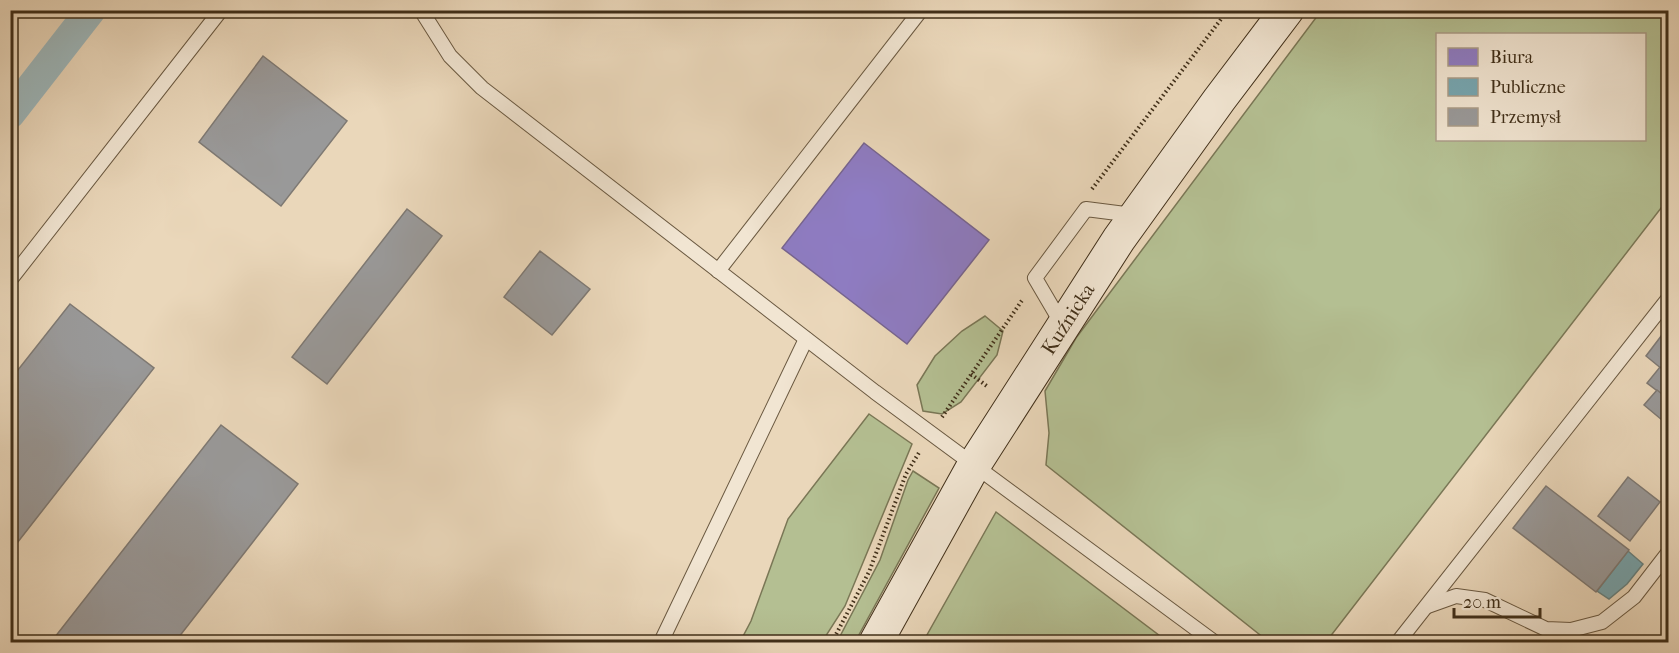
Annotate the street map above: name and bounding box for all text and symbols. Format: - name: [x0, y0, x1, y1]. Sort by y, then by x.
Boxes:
- legend: [1436, 33, 1646, 141]
- text: Biura: [1490, 47, 1534, 68]
- text: Publiczne: [1490, 77, 1566, 98]
- text: Przemysł: [1490, 107, 1562, 128]
- street label: Kuźnicka: [1037, 279, 1100, 359]
- scale bar: [1454, 581, 1540, 619]
- text: 20 m: [1463, 592, 1501, 613]

